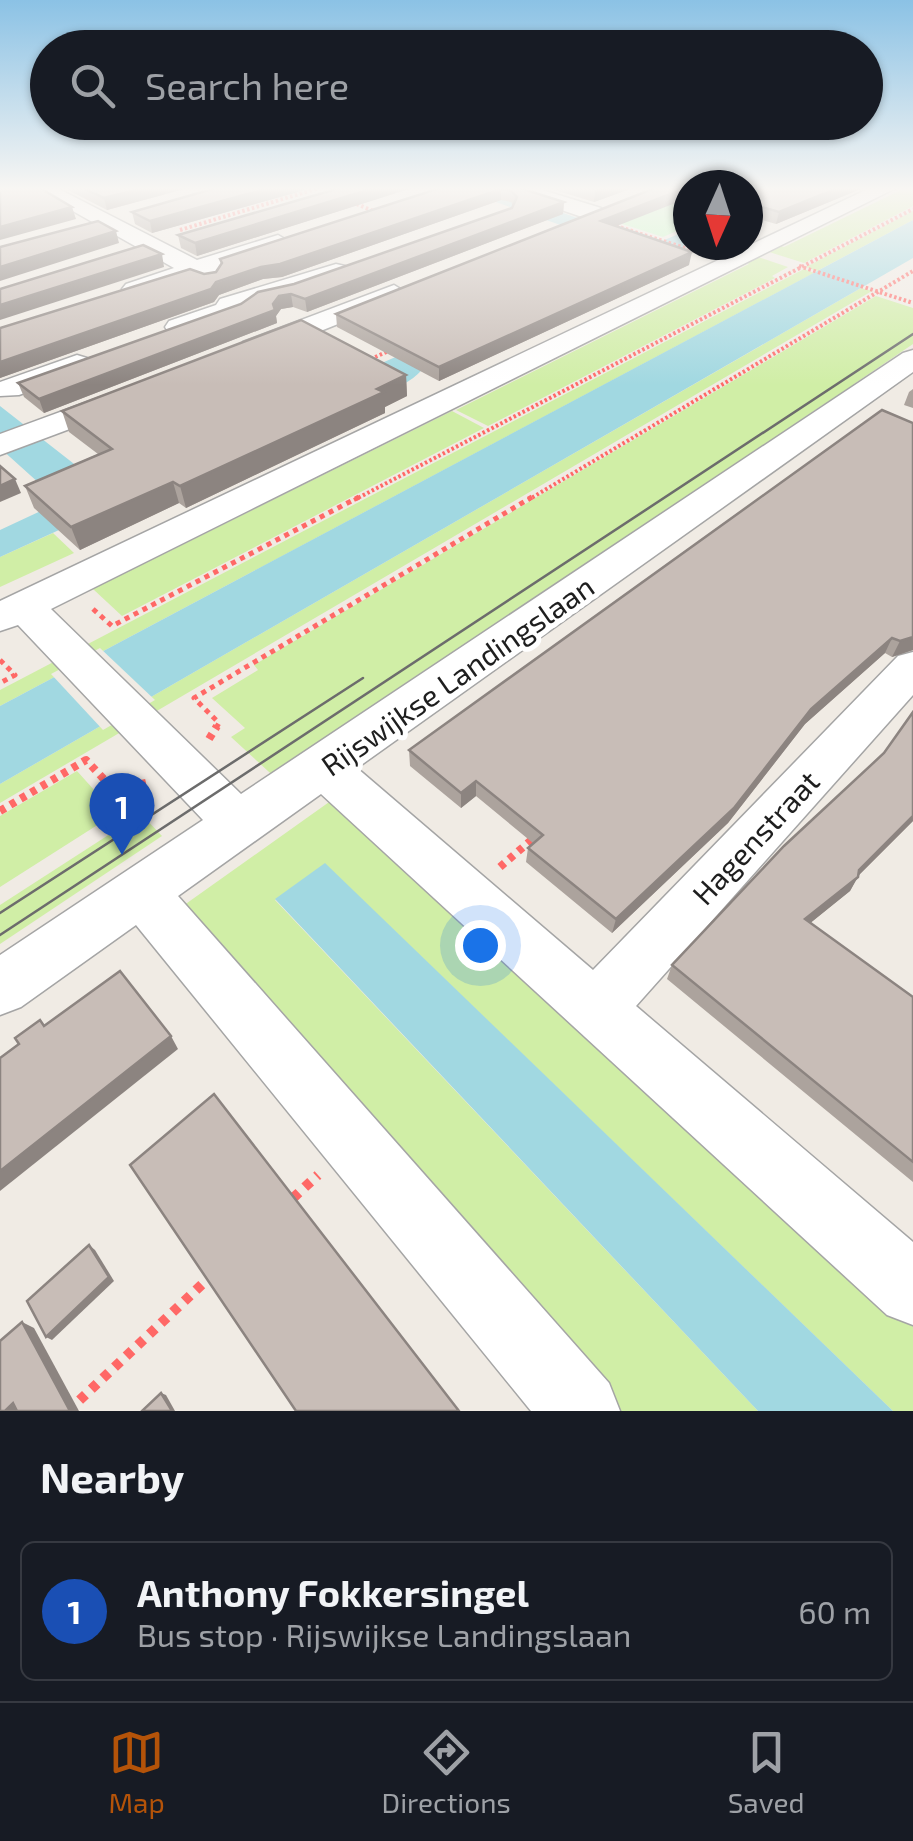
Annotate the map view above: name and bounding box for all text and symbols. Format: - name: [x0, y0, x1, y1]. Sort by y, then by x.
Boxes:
- search box: [30, 30, 883, 140]
- icon: search: [65, 58, 120, 113]
- text: Search here: [145, 62, 349, 108]
- north arrow: [673, 170, 763, 260]
- street label: Rijswijkse Landingslaan: [314, 567, 600, 783]
- street label: Hagenstraat: [684, 763, 826, 911]
- pin: 1: [90, 772, 154, 855]
- your location: [455, 920, 506, 971]
- text: Nearby: [40, 1451, 184, 1501]
- text: Anthony Fokkersingel: [137, 1569, 529, 1615]
- text: 1: [68, 1592, 81, 1630]
- text: 60 m: [798, 1592, 871, 1630]
- text: Bus stop · Rijswijkse Landingslaan: [137, 1615, 631, 1653]
- tab: Map: [108, 1725, 165, 1819]
- tab: Directions: [382, 1725, 511, 1819]
- tab: Saved: [728, 1725, 805, 1819]

